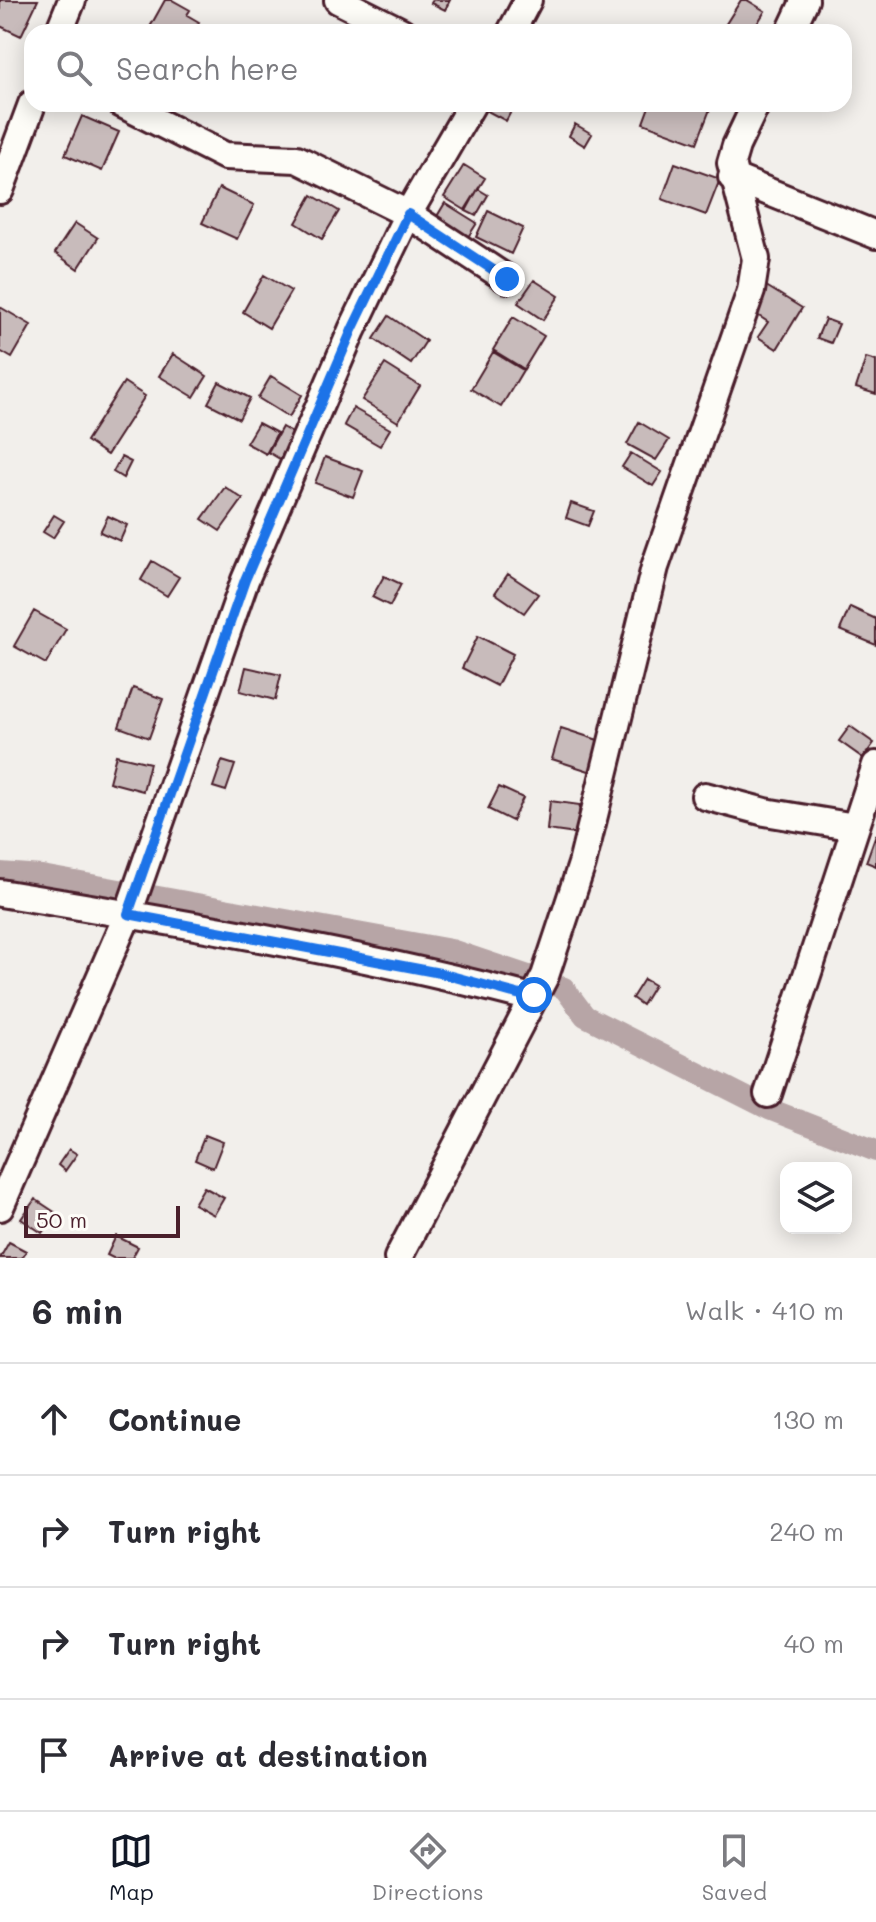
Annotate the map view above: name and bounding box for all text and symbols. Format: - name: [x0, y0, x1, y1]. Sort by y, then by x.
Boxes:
- search box: [24, 24, 852, 112]
- icon: search: [52, 46, 96, 90]
- text: Search here: [116, 48, 299, 88]
- route end: [489, 261, 525, 297]
- route start: [516, 977, 552, 1013]
- map controls: [780, 1162, 852, 1234]
- button: layers: [780, 1162, 852, 1234]
- scale bar: [24, 1202, 180, 1238]
- text: 50 m: [36, 1205, 87, 1234]
- text: 6 min: [32, 1288, 123, 1333]
- text: Walk · 410 m: [685, 1293, 844, 1327]
- icon: ahead: [32, 1397, 76, 1441]
- text: Continue: [108, 1399, 241, 1439]
- text: 130 m: [772, 1402, 844, 1436]
- icon: right: [32, 1509, 76, 1553]
- text: Turn right: [108, 1511, 261, 1551]
- text: 240 m: [769, 1514, 844, 1548]
- icon: right: [32, 1621, 76, 1665]
- text: Turn right: [108, 1623, 261, 1663]
- text: 40 m: [784, 1626, 844, 1660]
- icon: arrive: [32, 1733, 76, 1777]
- text: Arrive at destination: [108, 1735, 428, 1775]
- tab: Map: [109, 1829, 154, 1906]
- tab: Directions: [372, 1829, 484, 1906]
- tab: Saved: [702, 1829, 767, 1906]

